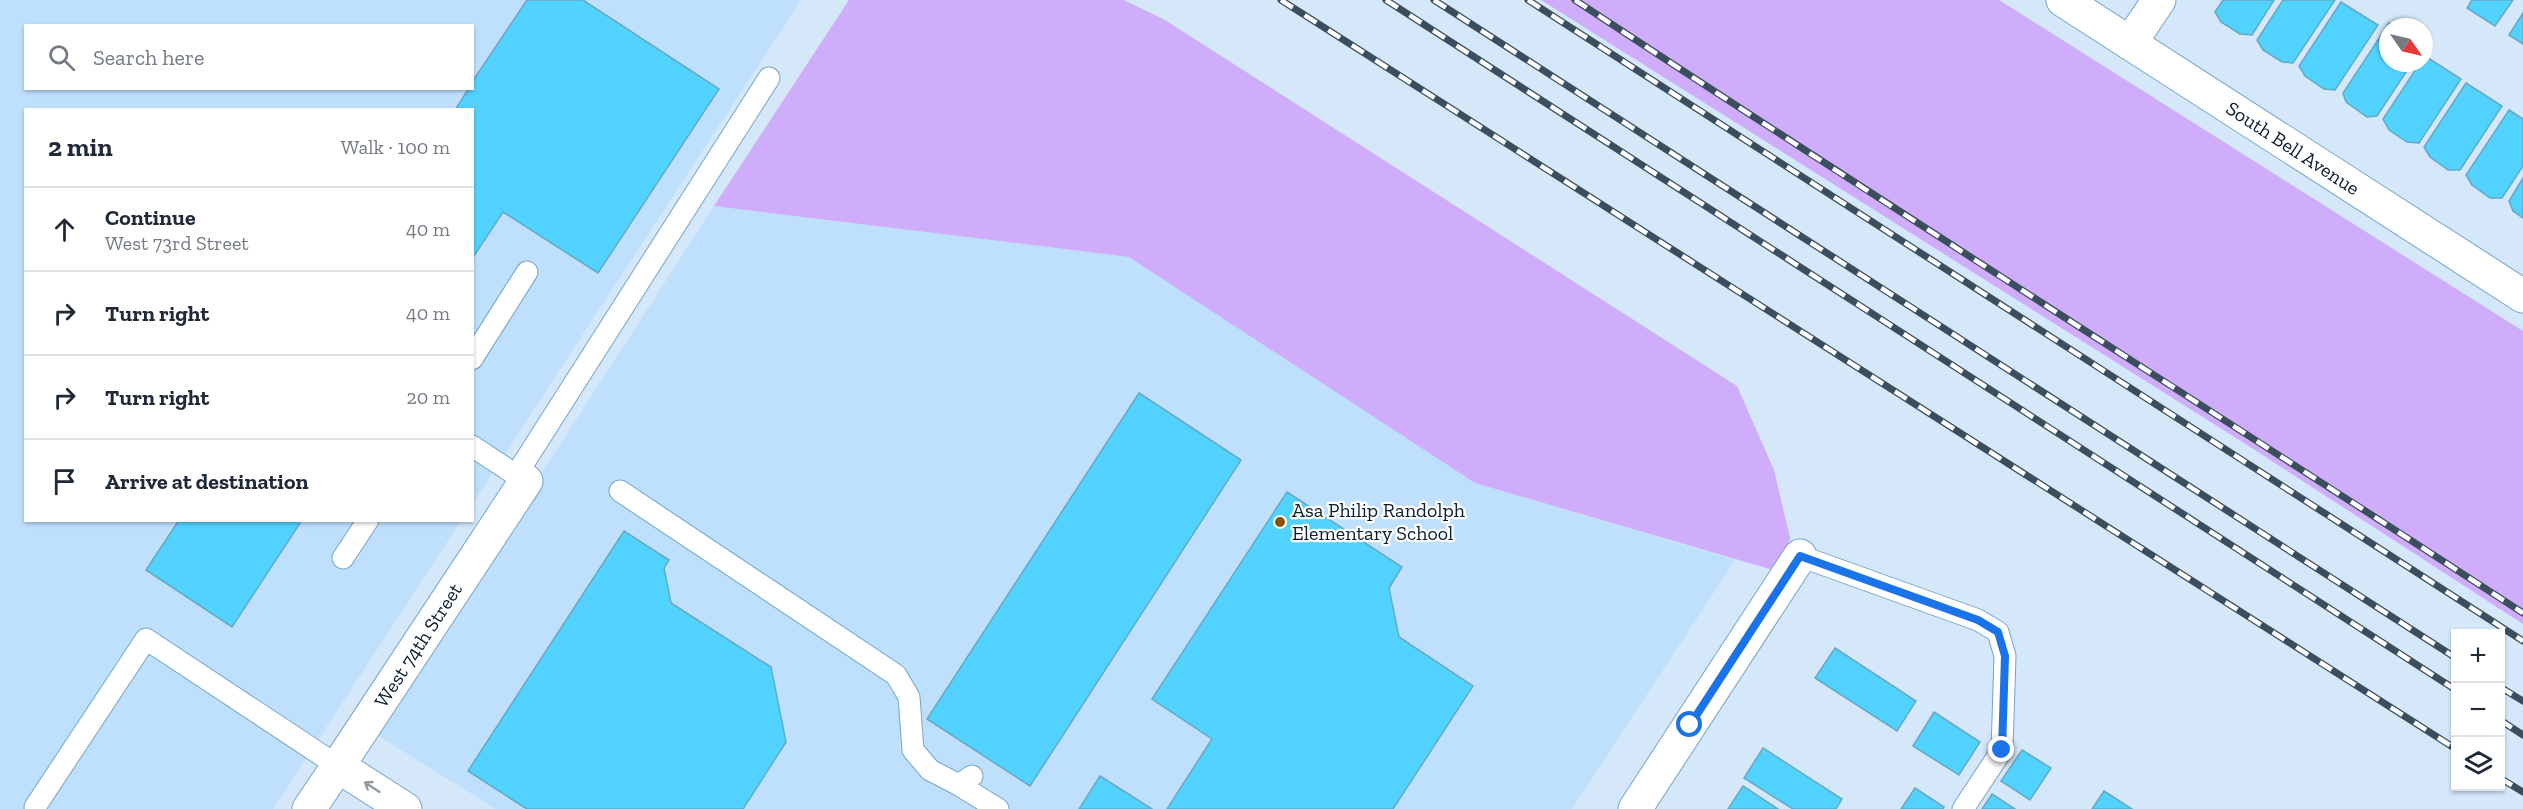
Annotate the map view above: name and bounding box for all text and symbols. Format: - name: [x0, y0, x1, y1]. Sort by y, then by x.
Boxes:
- north arrow: [2379, 18, 2433, 72]
- search box: [24, 24, 474, 90]
- icon: search: [45, 41, 78, 74]
- text: Search here: [93, 44, 204, 71]
- street label: South Bell Avenue: [2222, 96, 2364, 200]
- text: 2 min: [48, 131, 113, 163]
- text: Walk · 100 m: [341, 135, 450, 159]
- text: Continue: [105, 204, 196, 231]
- icon: ahead: [48, 213, 81, 246]
- text: 40 m: [406, 217, 450, 241]
- text: West 73rd Street: [105, 231, 249, 255]
- icon: right: [48, 297, 81, 330]
- text: Turn right: [105, 300, 209, 327]
- text: 40 m: [406, 301, 450, 325]
- icon: right: [48, 381, 81, 414]
- text: Turn right: [105, 384, 209, 411]
- text: 20 m: [406, 385, 450, 409]
- icon: arrive: [48, 465, 81, 498]
- text: Arrive at destination: [105, 468, 308, 495]
- place label: Asa Philip Randolph Elementary School: [1292, 498, 1466, 545]
- marker: Asa Philip Randolph Elementary School: [1273, 515, 1287, 529]
- street label: West 74th Street: [369, 578, 467, 712]
- map controls: [2451, 629, 2505, 791]
- button: +: [2451, 629, 2505, 683]
- button: −: [2451, 683, 2505, 737]
- route start: [1676, 711, 1702, 737]
- route end: [1988, 736, 2014, 762]
- button: layers: [2451, 737, 2505, 791]
- one-way arrow: [363, 781, 380, 794]

